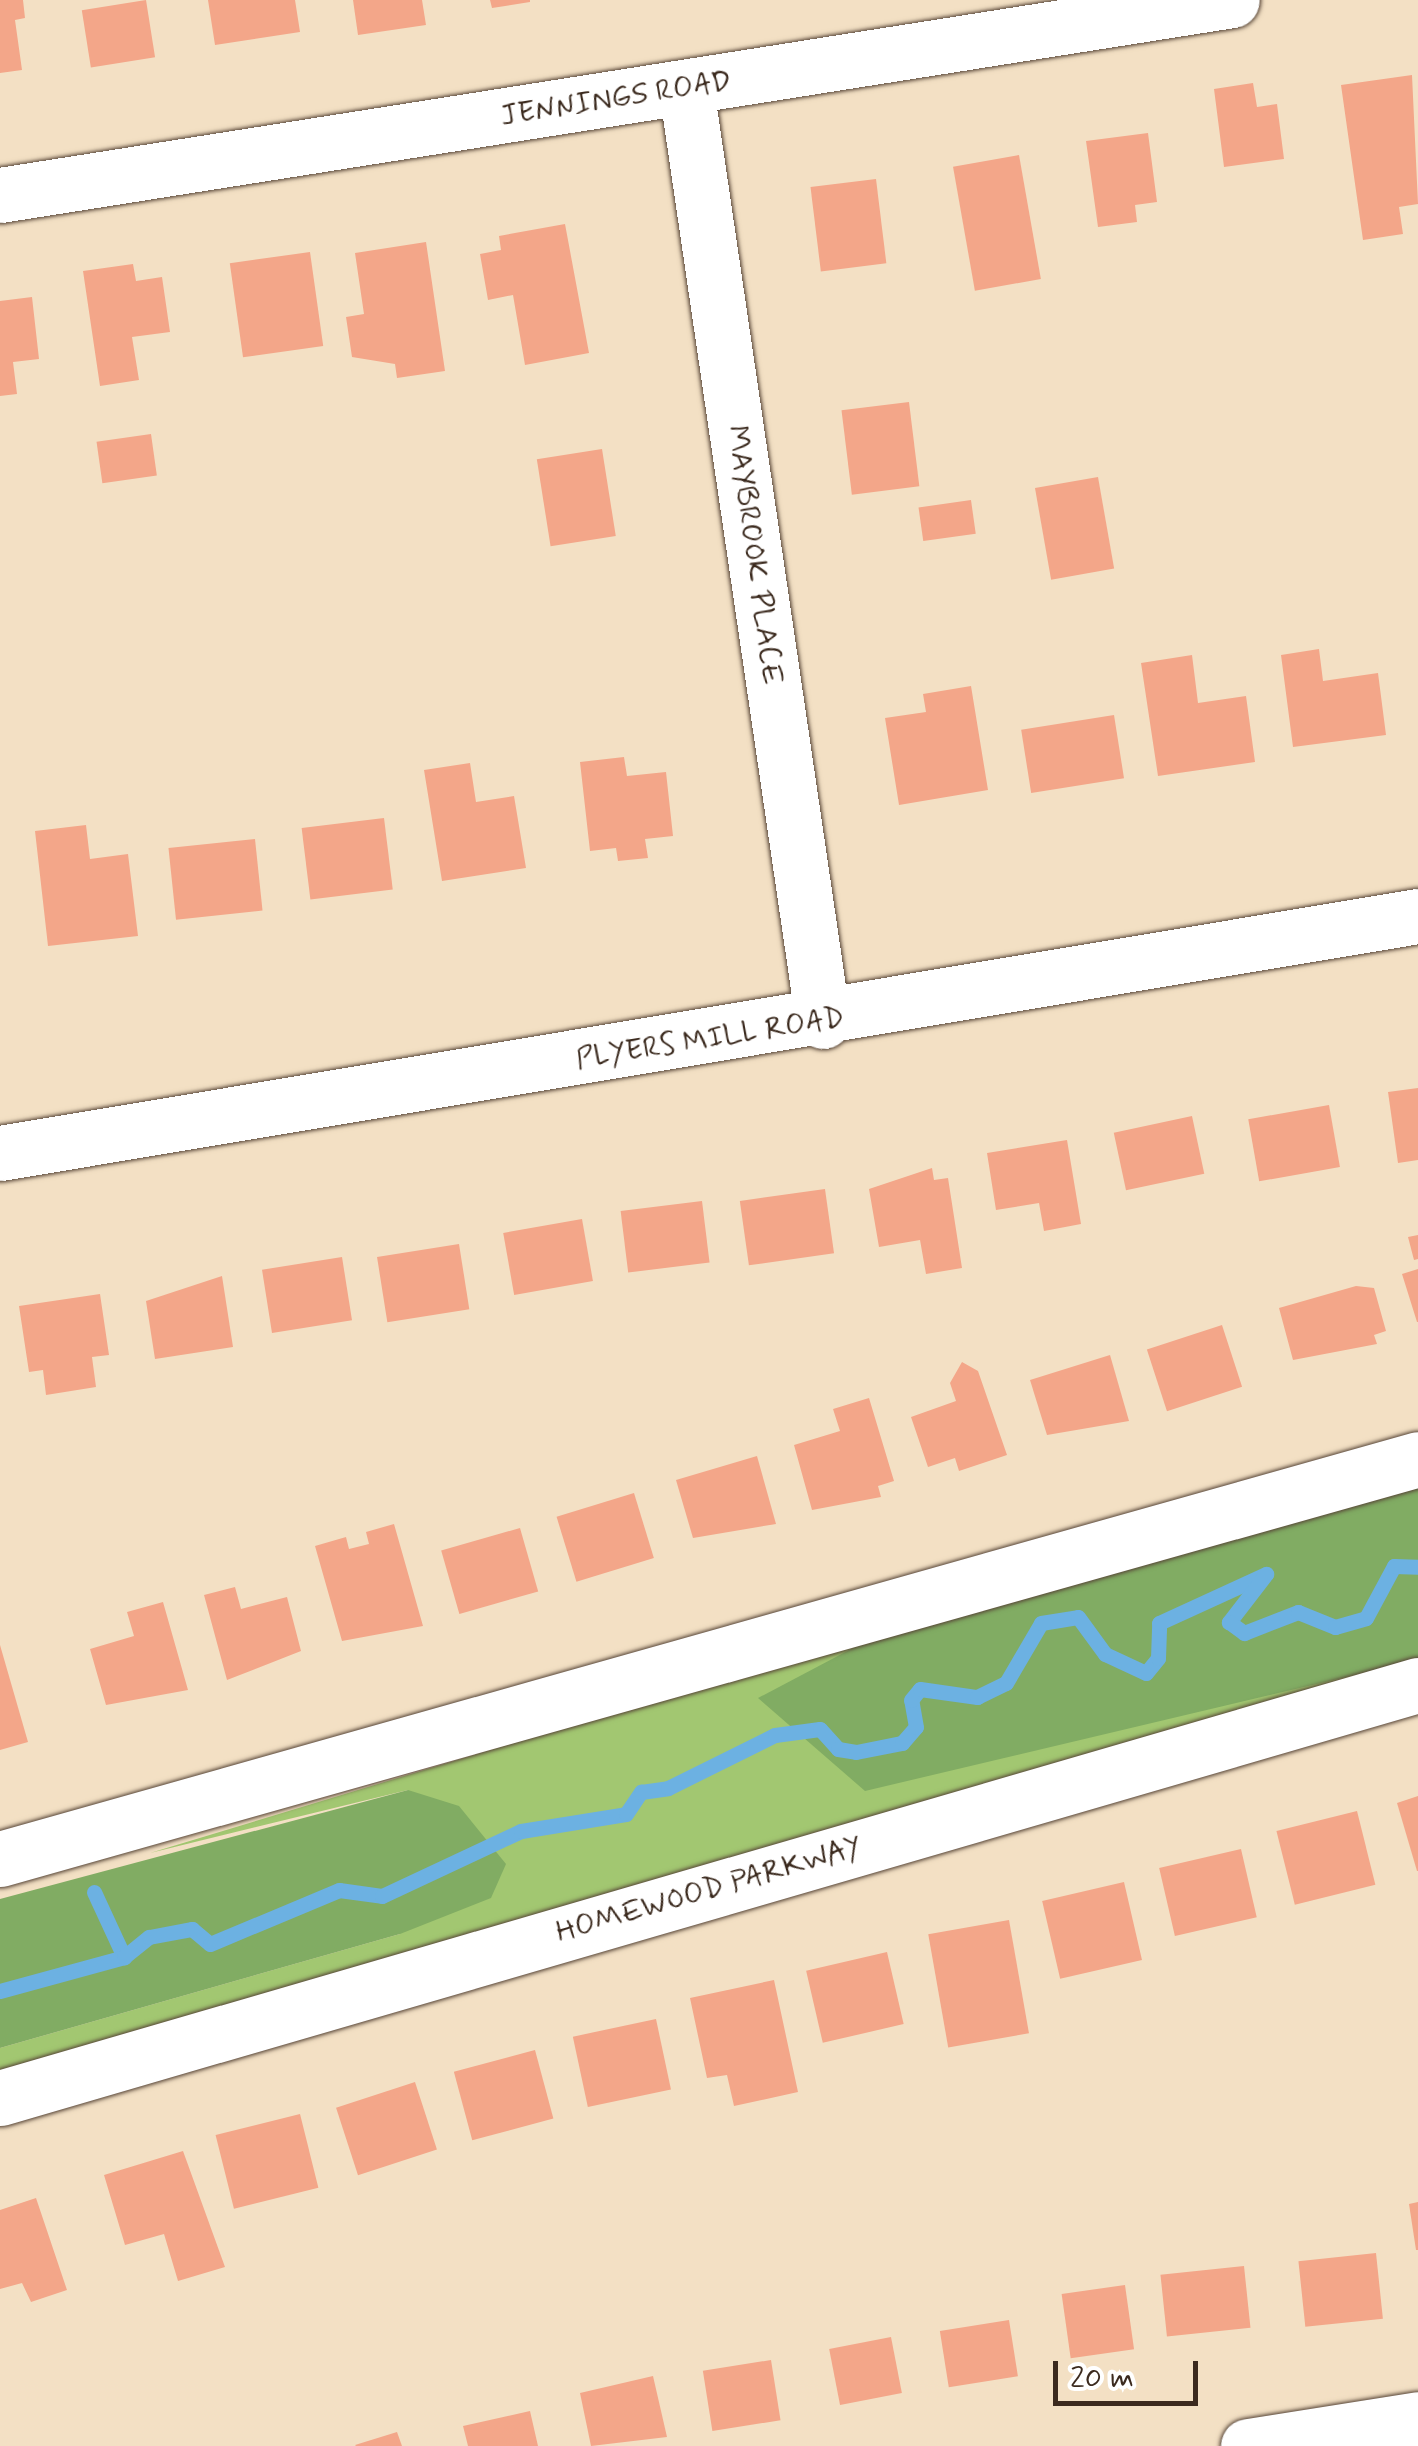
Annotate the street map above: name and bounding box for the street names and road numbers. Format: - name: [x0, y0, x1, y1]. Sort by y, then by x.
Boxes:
- street label: JENNINGS ROAD: [498, 63, 734, 135]
- street label: MAYBROOK PLACE: [718, 424, 790, 686]
- street label: PLYERS MILL ROAD: [575, 1000, 845, 1078]
- street label: HOMEWOOD PARKWAY: [554, 1830, 864, 1950]

